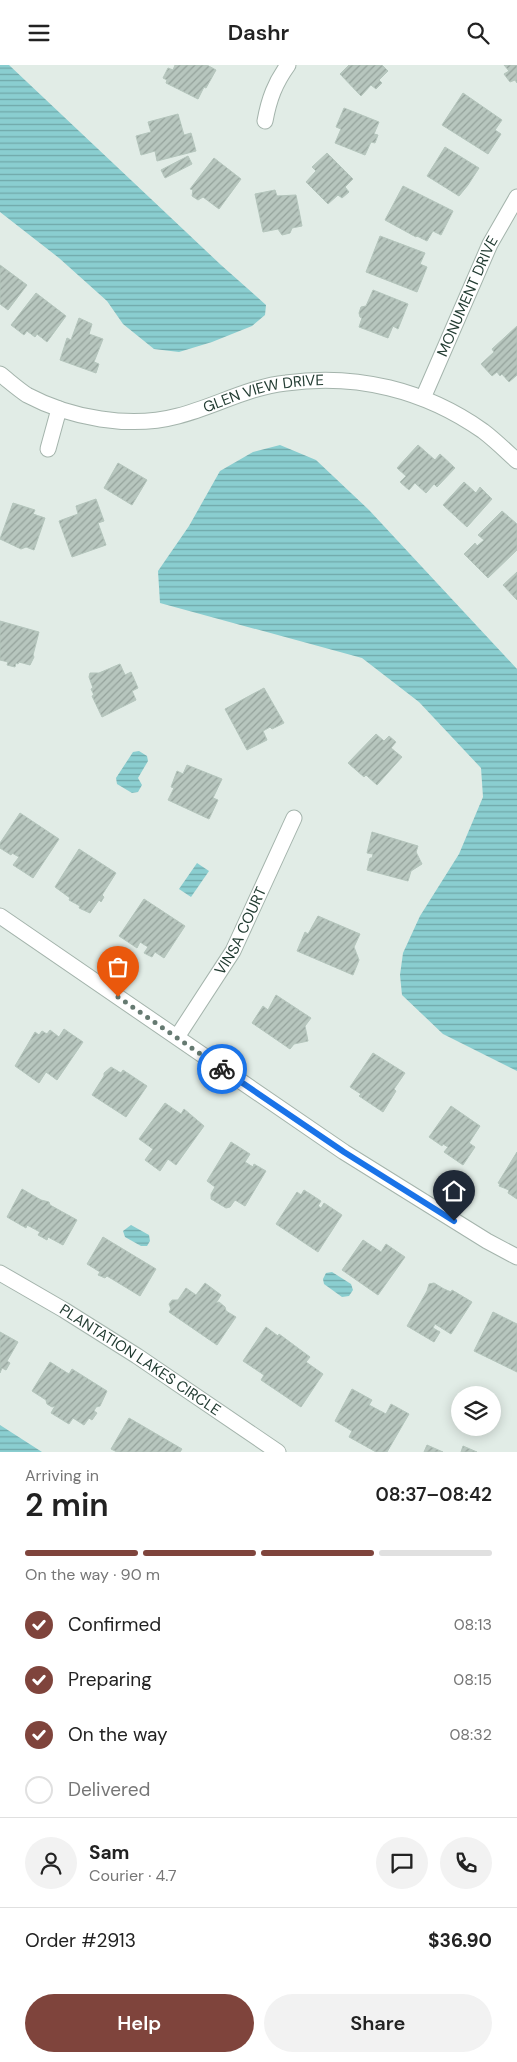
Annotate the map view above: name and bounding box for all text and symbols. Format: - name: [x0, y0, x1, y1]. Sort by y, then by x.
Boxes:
- text: Dashr: [228, 18, 289, 47]
- icon: menu: [25, 19, 53, 47]
- icon: search: [464, 19, 492, 47]
- street label: MONUMENT DRIVE: [432, 232, 503, 360]
- street label: GLEN VIEW DRIVE: [200, 370, 324, 417]
- street label: VINSA COURT: [210, 884, 271, 979]
- pin: [97, 946, 139, 997]
- icon: bag: [104, 953, 132, 981]
- courier: [197, 1044, 247, 1094]
- icon: bike: [208, 1055, 236, 1083]
- pin: [433, 1170, 475, 1221]
- icon: home: [440, 1177, 468, 1205]
- street label: PLANTATION LAKES CIRCLE: [56, 1300, 225, 1420]
- map controls: [451, 1386, 501, 1436]
- button: layers: [451, 1386, 501, 1436]
- text: Arriving in: [25, 1465, 99, 1486]
- text: 08:37–08:42: [375, 1482, 492, 1507]
- text: 2 min: [25, 1484, 109, 1526]
- text: On the way · 90 m: [25, 1564, 160, 1585]
- icon: check: [25, 1611, 53, 1639]
- text: Confirmed: [68, 1612, 161, 1637]
- text: 08:13: [454, 1614, 492, 1635]
- icon: check: [25, 1666, 53, 1694]
- text: Preparing: [68, 1667, 152, 1692]
- text: 08:15: [453, 1669, 492, 1690]
- icon: check: [25, 1721, 53, 1749]
- text: On the way: [68, 1722, 168, 1747]
- text: 08:32: [449, 1724, 492, 1745]
- text: Delivered: [68, 1777, 150, 1802]
- button: person: [25, 1837, 77, 1889]
- button: chat: [376, 1837, 428, 1889]
- button: phone: [440, 1837, 492, 1889]
- text: Sam: [89, 1840, 130, 1865]
- text: Courier · 4.7: [89, 1865, 177, 1886]
- text: Order #2913: [25, 1928, 136, 1953]
- text: $36.90: [428, 1928, 492, 1953]
- button: Help: [25, 1994, 254, 2052]
- button: Share: [264, 1994, 492, 2052]

